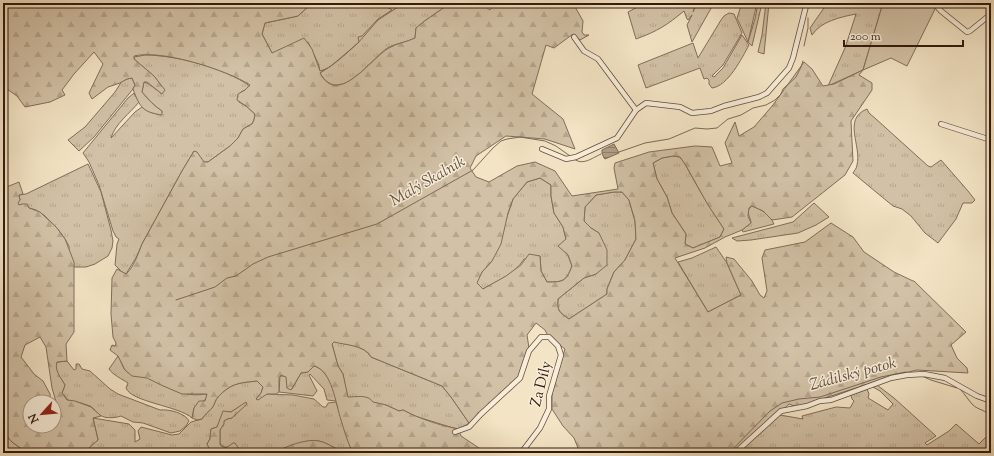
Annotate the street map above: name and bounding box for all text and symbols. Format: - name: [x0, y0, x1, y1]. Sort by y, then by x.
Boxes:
- scale bar: [844, 22, 963, 48]
- text: 200 m: [850, 28, 881, 46]
- water label: Malý Skalník: [386, 151, 470, 213]
- water label: Zádilský potok: [807, 352, 899, 398]
- street label: Za Díly: [526, 359, 558, 409]
- north arrow: [22, 394, 62, 434]
- text: N: [25, 410, 44, 427]

